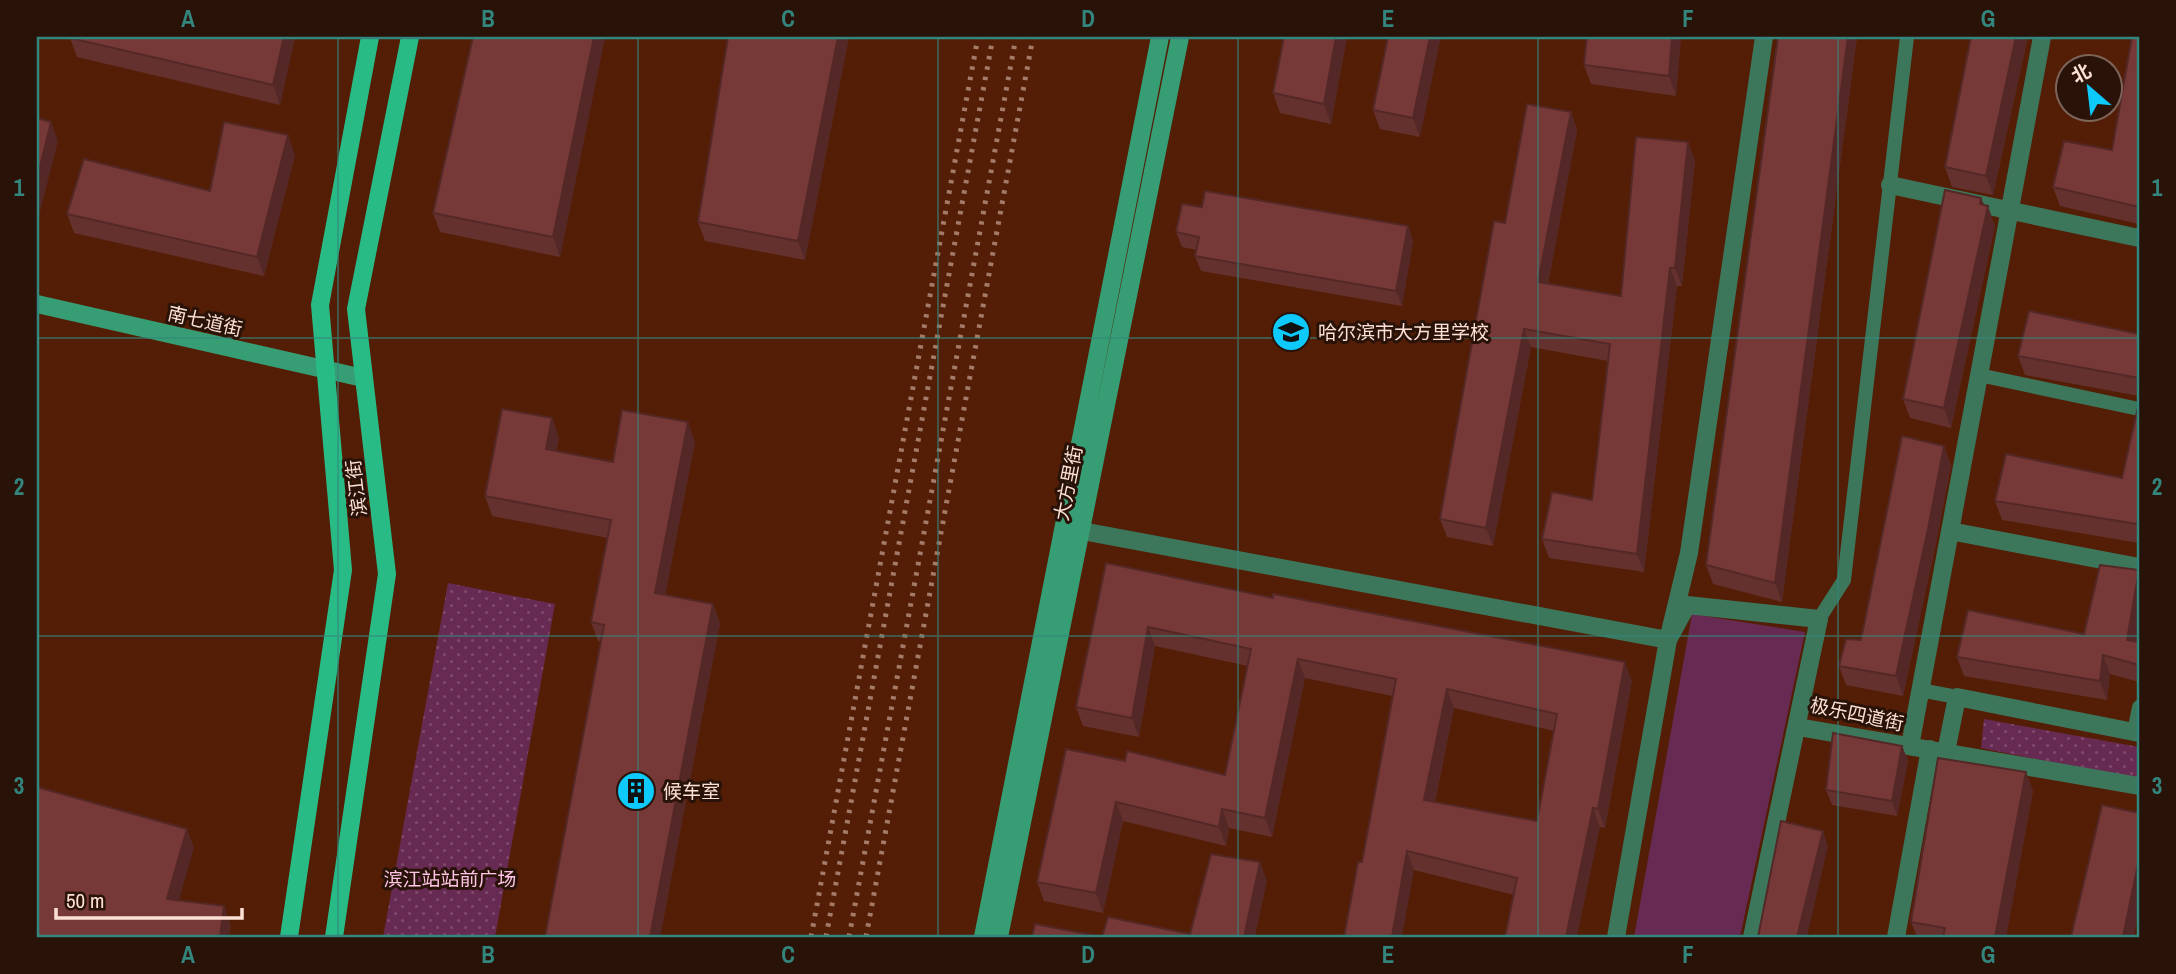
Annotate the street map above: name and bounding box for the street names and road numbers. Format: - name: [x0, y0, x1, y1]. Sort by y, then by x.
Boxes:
- street label: 南七道街: [165, 300, 245, 342]
- street label: 大方里街: [1048, 443, 1088, 523]
- street label: 滨江街: [340, 458, 372, 518]
- street label: 极乐四道街: [1808, 691, 1906, 737]

